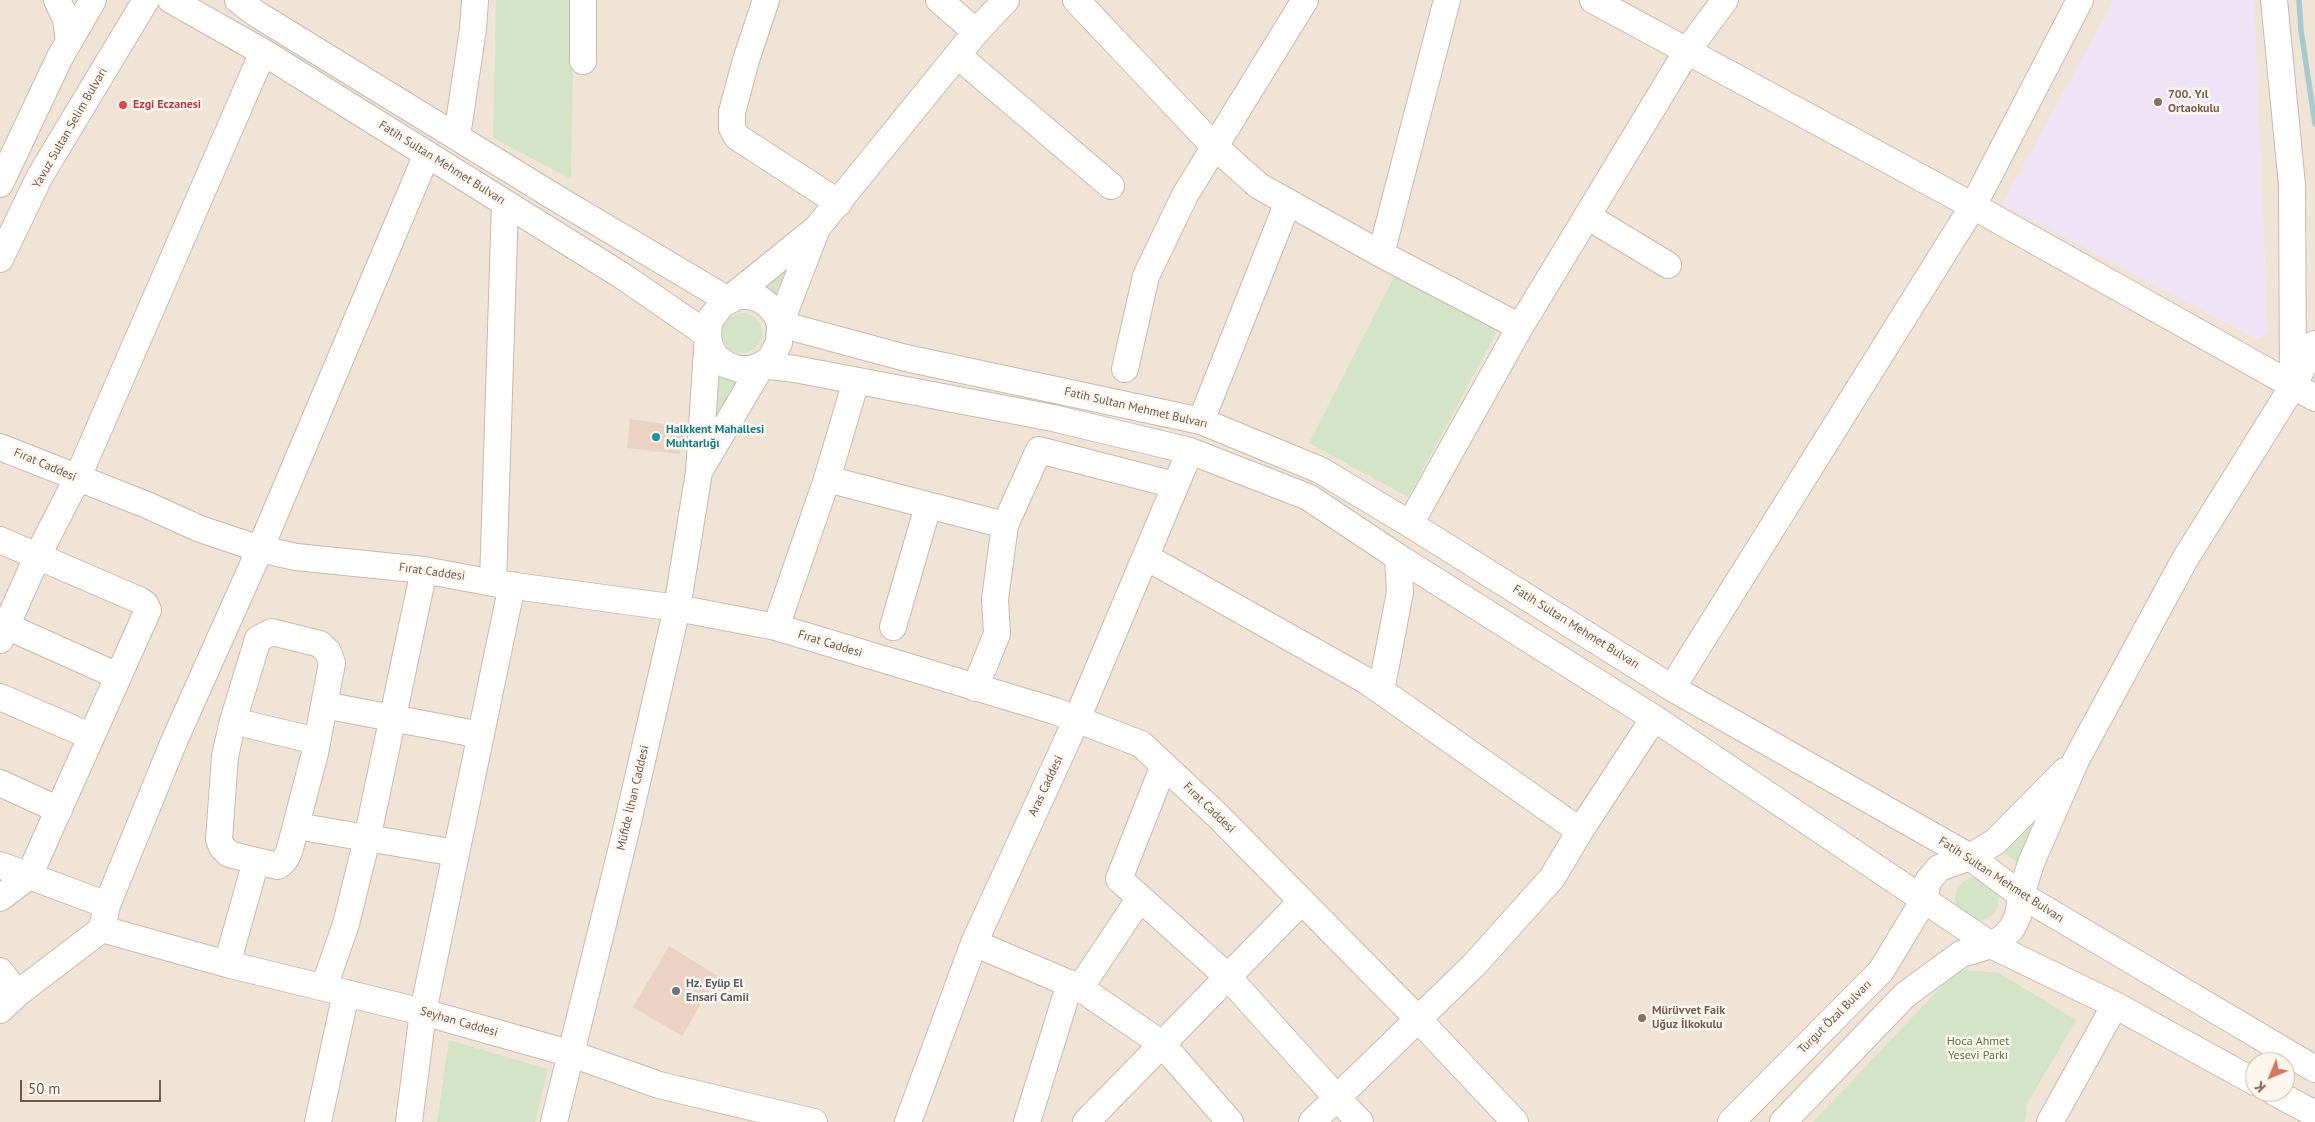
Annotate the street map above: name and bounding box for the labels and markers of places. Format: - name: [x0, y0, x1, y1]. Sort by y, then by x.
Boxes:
- place label: 700. Yıl Ortaokulu: [2168, 88, 2220, 116]
- marker: 700. Yıl Ortaokulu: [2152, 96, 2164, 108]
- place label: Ezgi Eczanesi: [133, 98, 201, 112]
- marker: Ezgi Eczanesi: [117, 99, 129, 111]
- place label: Halkkent Mahallesi Muhtarlığı: [666, 423, 764, 451]
- marker: Halkkent Mahallesi Muhtarlığı: [650, 431, 662, 443]
- place label: Hz. Eyüp El Ensari Camii: [686, 977, 749, 1005]
- marker: Hz. Eyüp El Ensari Camii: [670, 985, 682, 997]
- place label: Mürüvvet Faik Uğuz İlkokulu: [1652, 1004, 1725, 1032]
- marker: Mürüvvet Faik Uğuz İlkokulu: [1636, 1012, 1648, 1024]

